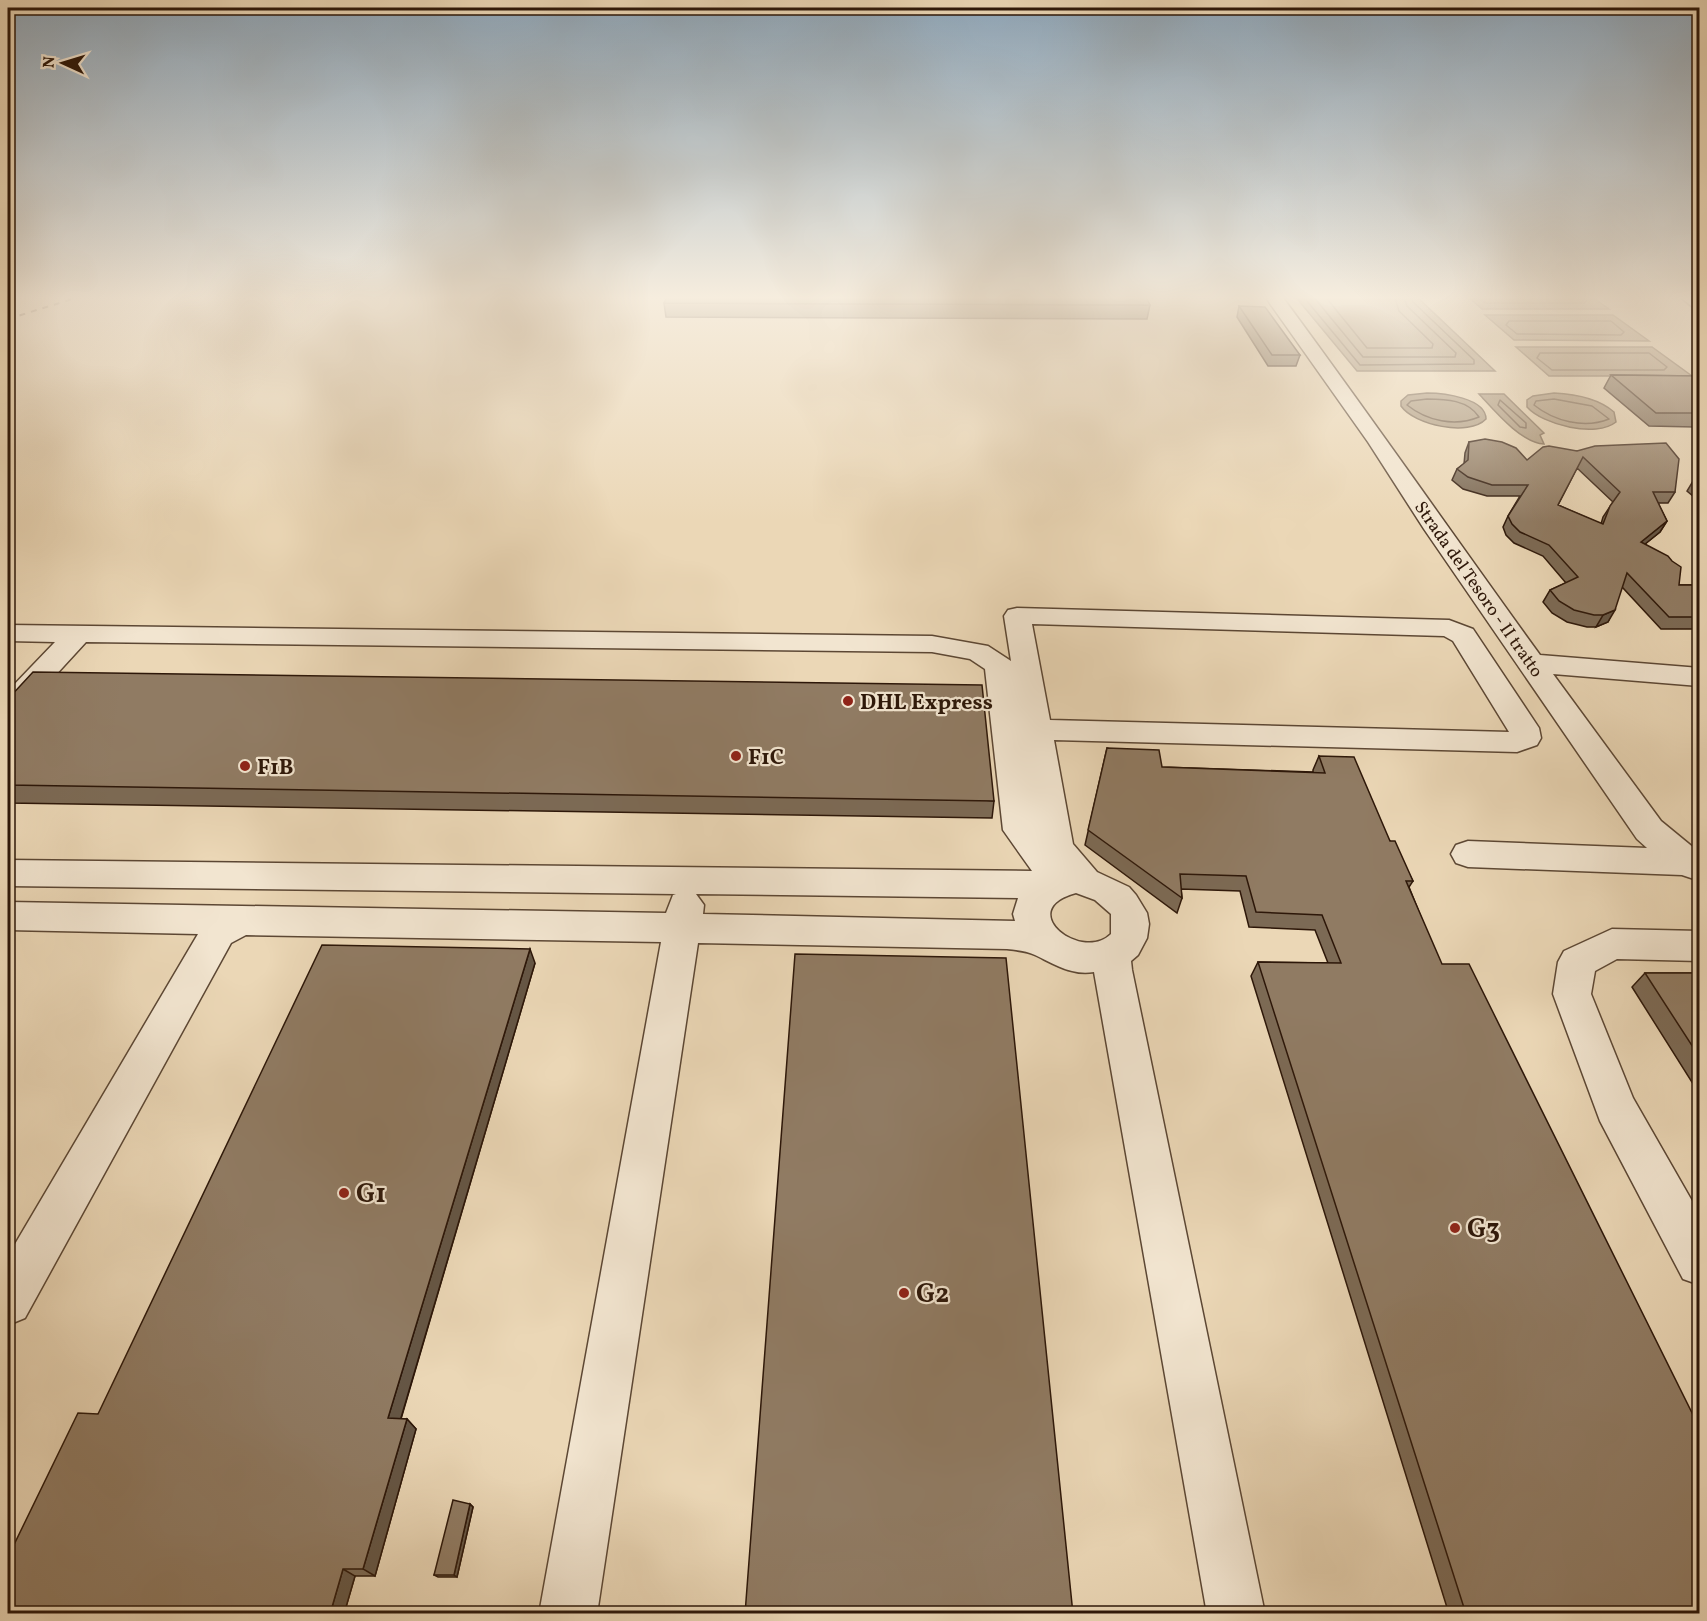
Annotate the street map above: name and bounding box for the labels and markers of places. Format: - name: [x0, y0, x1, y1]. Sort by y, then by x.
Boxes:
- place label: DHL Express: [860, 688, 993, 719]
- marker: DHL Express: [841, 694, 855, 708]
- place label: F1C: [748, 743, 784, 774]
- marker: F1C: [729, 749, 743, 763]
- place label: F1B: [257, 753, 294, 784]
- marker: F1B: [238, 759, 252, 773]
- place label: G1: [356, 1176, 386, 1214]
- marker: G1: [337, 1186, 351, 1200]
- place label: G3: [1467, 1211, 1500, 1249]
- marker: G3: [1448, 1221, 1462, 1235]
- place label: G2: [916, 1276, 949, 1314]
- marker: G2: [897, 1286, 911, 1300]

